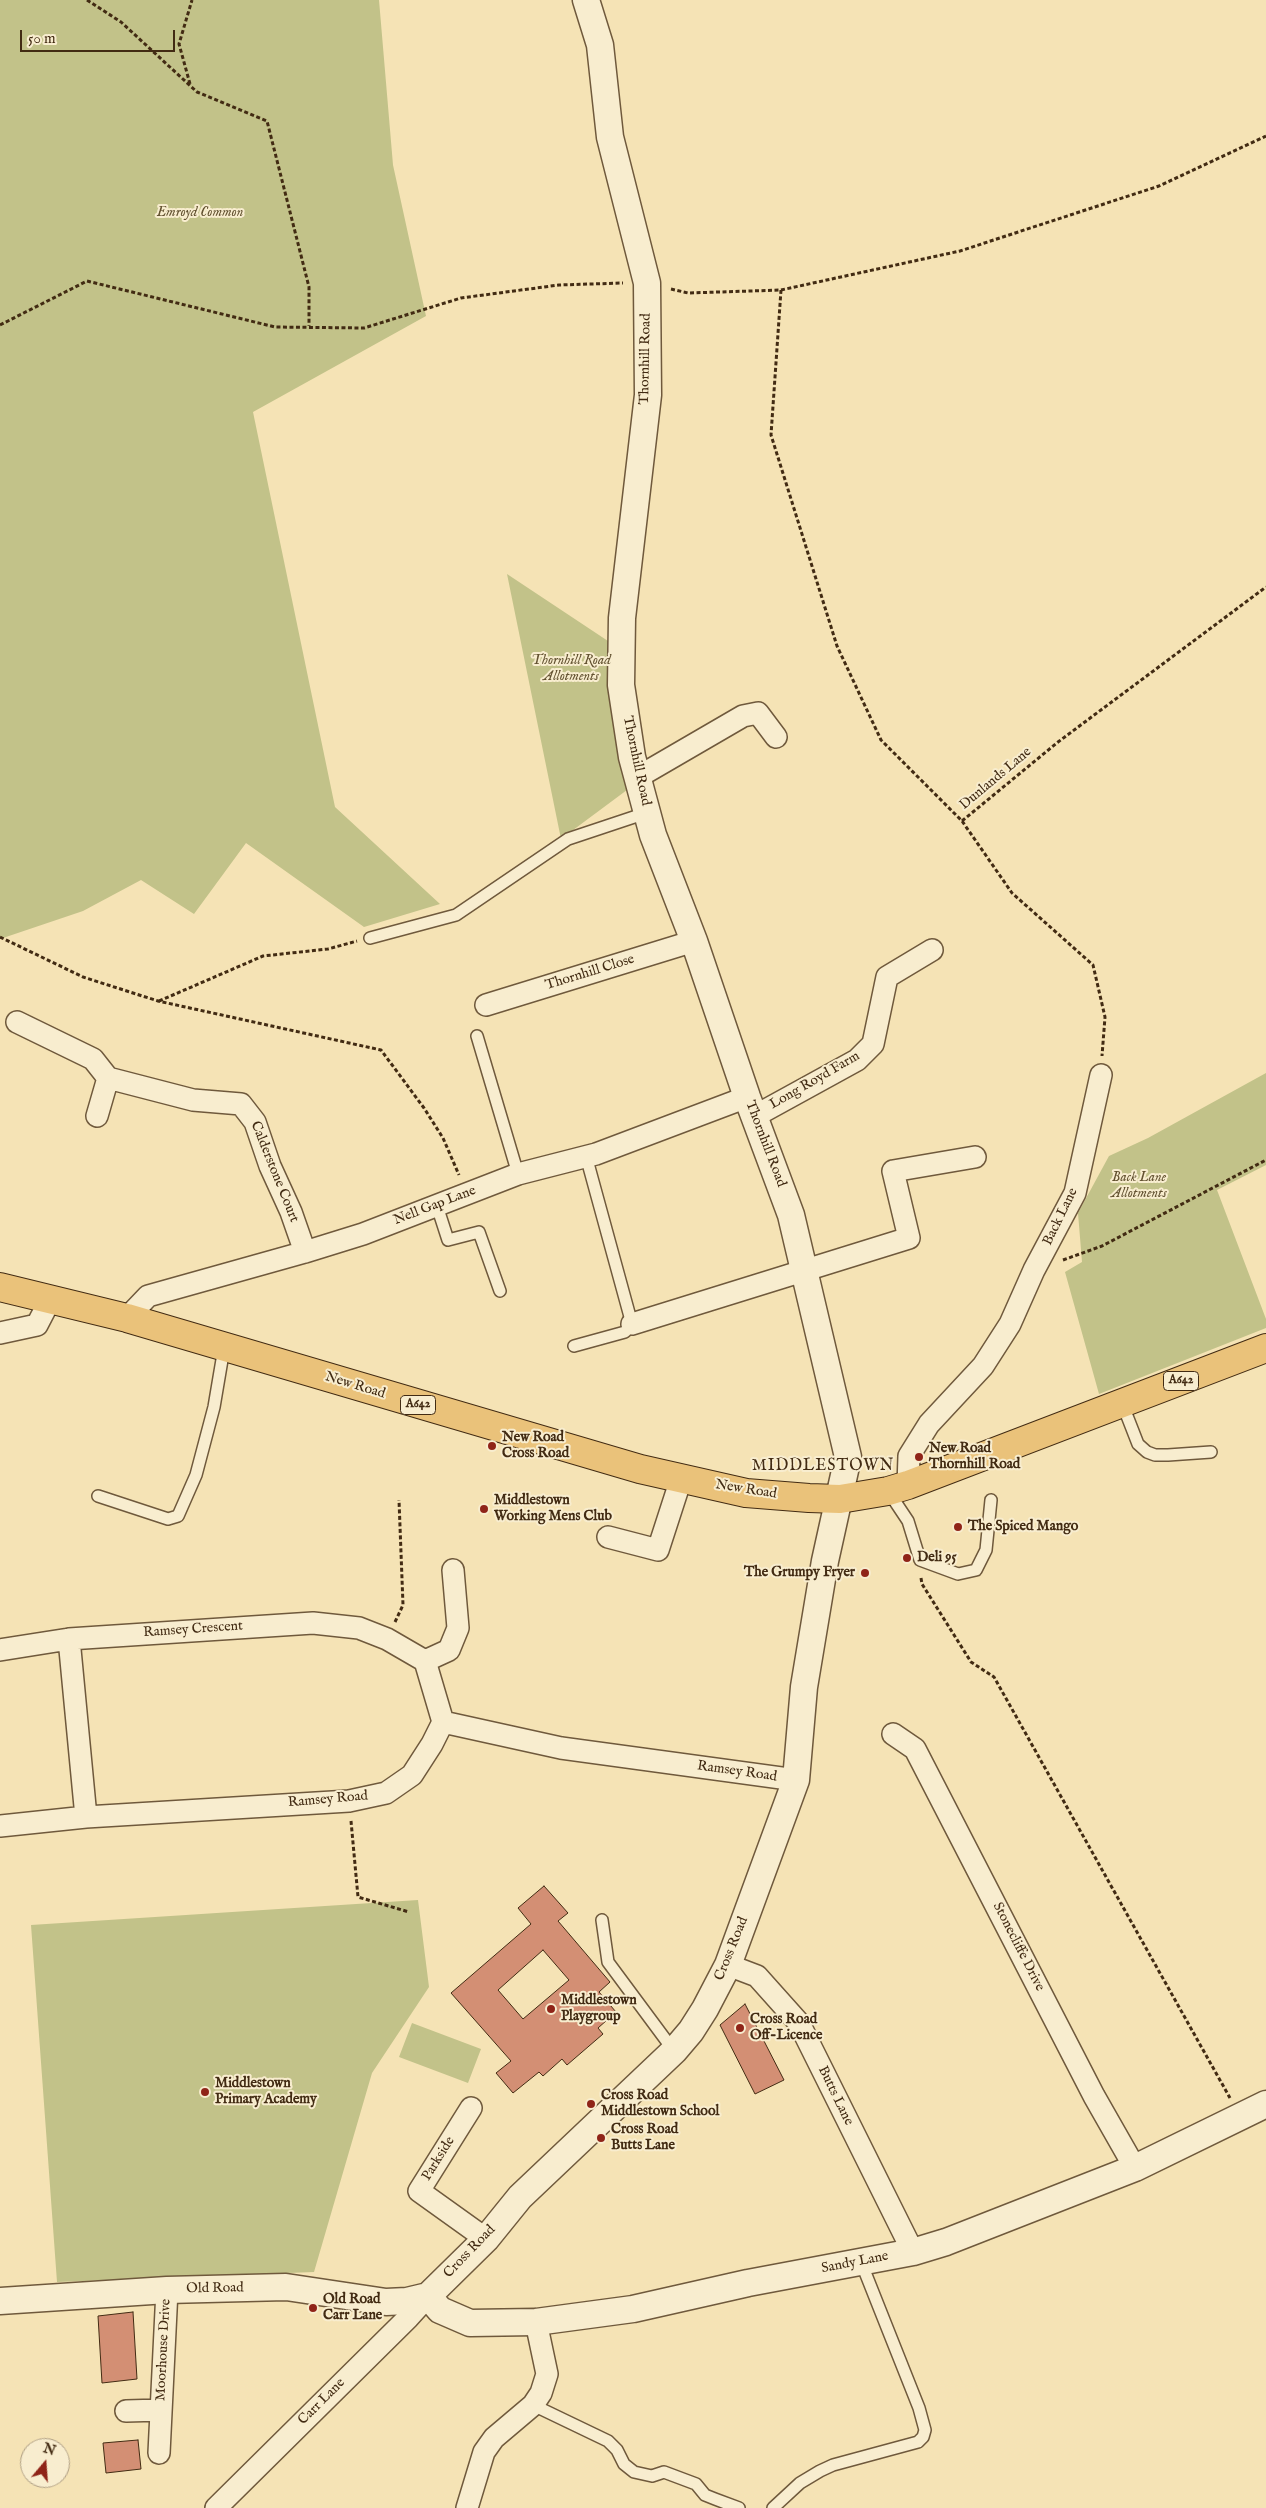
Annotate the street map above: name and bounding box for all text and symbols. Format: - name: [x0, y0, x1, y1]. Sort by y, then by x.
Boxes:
- scale bar: [22, 20, 178, 52]
- text: 50 m: [28, 29, 56, 48]
- park label: Emroyd Common: [157, 205, 243, 221]
- street label: Thornhill Road: [637, 313, 655, 405]
- park label: Thornhill Road Allotments: [531, 653, 611, 686]
- street label: Thornhill Road: [618, 715, 654, 807]
- street label: Dunlands Lane: [957, 744, 1035, 814]
- street label: Thornhill Close: [543, 951, 637, 995]
- street label: Long Royd Farm: [767, 1048, 863, 1114]
- street label: Thornhill Road: [741, 1098, 789, 1190]
- street label: Calderstone Court: [246, 1119, 302, 1225]
- park label: Back Lane Allotments: [1111, 1170, 1167, 1202]
- street label: Nell Gap Lane: [392, 1183, 478, 1229]
- street label: Back Lane: [1040, 1186, 1082, 1248]
- street label: New Road: [323, 1369, 387, 1403]
- road number: A642: [1164, 1372, 1198, 1390]
- road number: A642: [400, 1396, 436, 1414]
- place label: New Road Cross Road: [502, 1430, 569, 1462]
- marker: New Road Cross Road: [486, 1440, 498, 1452]
- place label: New Road Thornhill Road: [929, 1441, 1020, 1474]
- marker: New Road Thornhill Road: [913, 1451, 925, 1463]
- district label: MIDDLESTOWN: [750, 1457, 896, 1477]
- street label: New Road: [714, 1477, 778, 1503]
- place label: Middlestown Working Mens Club: [494, 1493, 612, 1525]
- marker: Middlestown Working Mens Club: [478, 1503, 490, 1515]
- place label: The Spiced Mango: [968, 1519, 1078, 1535]
- marker: The Spiced Mango: [952, 1521, 964, 1533]
- place label: Deli 95: [917, 1550, 956, 1566]
- marker: Deli 95: [901, 1552, 913, 1564]
- place label: The Grumpy Fryer: [744, 1565, 855, 1581]
- marker: The Grumpy Fryer: [859, 1567, 871, 1579]
- street label: Ramsey Crescent: [143, 1618, 243, 1642]
- street label: Ramsey Road: [696, 1758, 778, 1786]
- street label: Ramsey Road: [287, 1788, 369, 1812]
- street label: Stonecliffe Drive: [988, 1900, 1048, 1994]
- street label: Cross Road: [712, 1915, 752, 1983]
- place label: Middlestown Playgroup: [561, 1993, 637, 2025]
- marker: Middlestown Playgroup: [545, 2003, 557, 2015]
- place label: Cross Road Off-Licence: [750, 2012, 822, 2044]
- marker: Cross Road Off-Licence: [734, 2022, 746, 2034]
- street label: Butts Lane: [813, 2064, 857, 2128]
- place label: Middlestown Primary Academy: [215, 2076, 317, 2108]
- marker: Middlestown Primary Academy: [199, 2086, 211, 2098]
- place label: Cross Road Middlestown School: [601, 2088, 719, 2120]
- marker: Cross Road Middlestown School: [585, 2098, 597, 2110]
- place label: Cross Road Butts Lane: [611, 2122, 678, 2154]
- marker: Cross Road Butts Lane: [595, 2132, 607, 2144]
- street label: Parkside: [419, 2134, 459, 2184]
- street label: Cross Road: [441, 2222, 499, 2282]
- street label: Sandy Lane: [820, 2248, 890, 2278]
- street label: Old Road: [186, 2280, 244, 2298]
- place label: Old Road Carr Lane: [323, 2292, 382, 2324]
- street label: Moorhouse Drive: [153, 2298, 175, 2402]
- marker: Old Road Carr Lane: [307, 2302, 319, 2314]
- street label: Carr Lane: [295, 2375, 349, 2429]
- north arrow: [20, 2438, 70, 2488]
- text: N: [41, 2439, 58, 2460]

